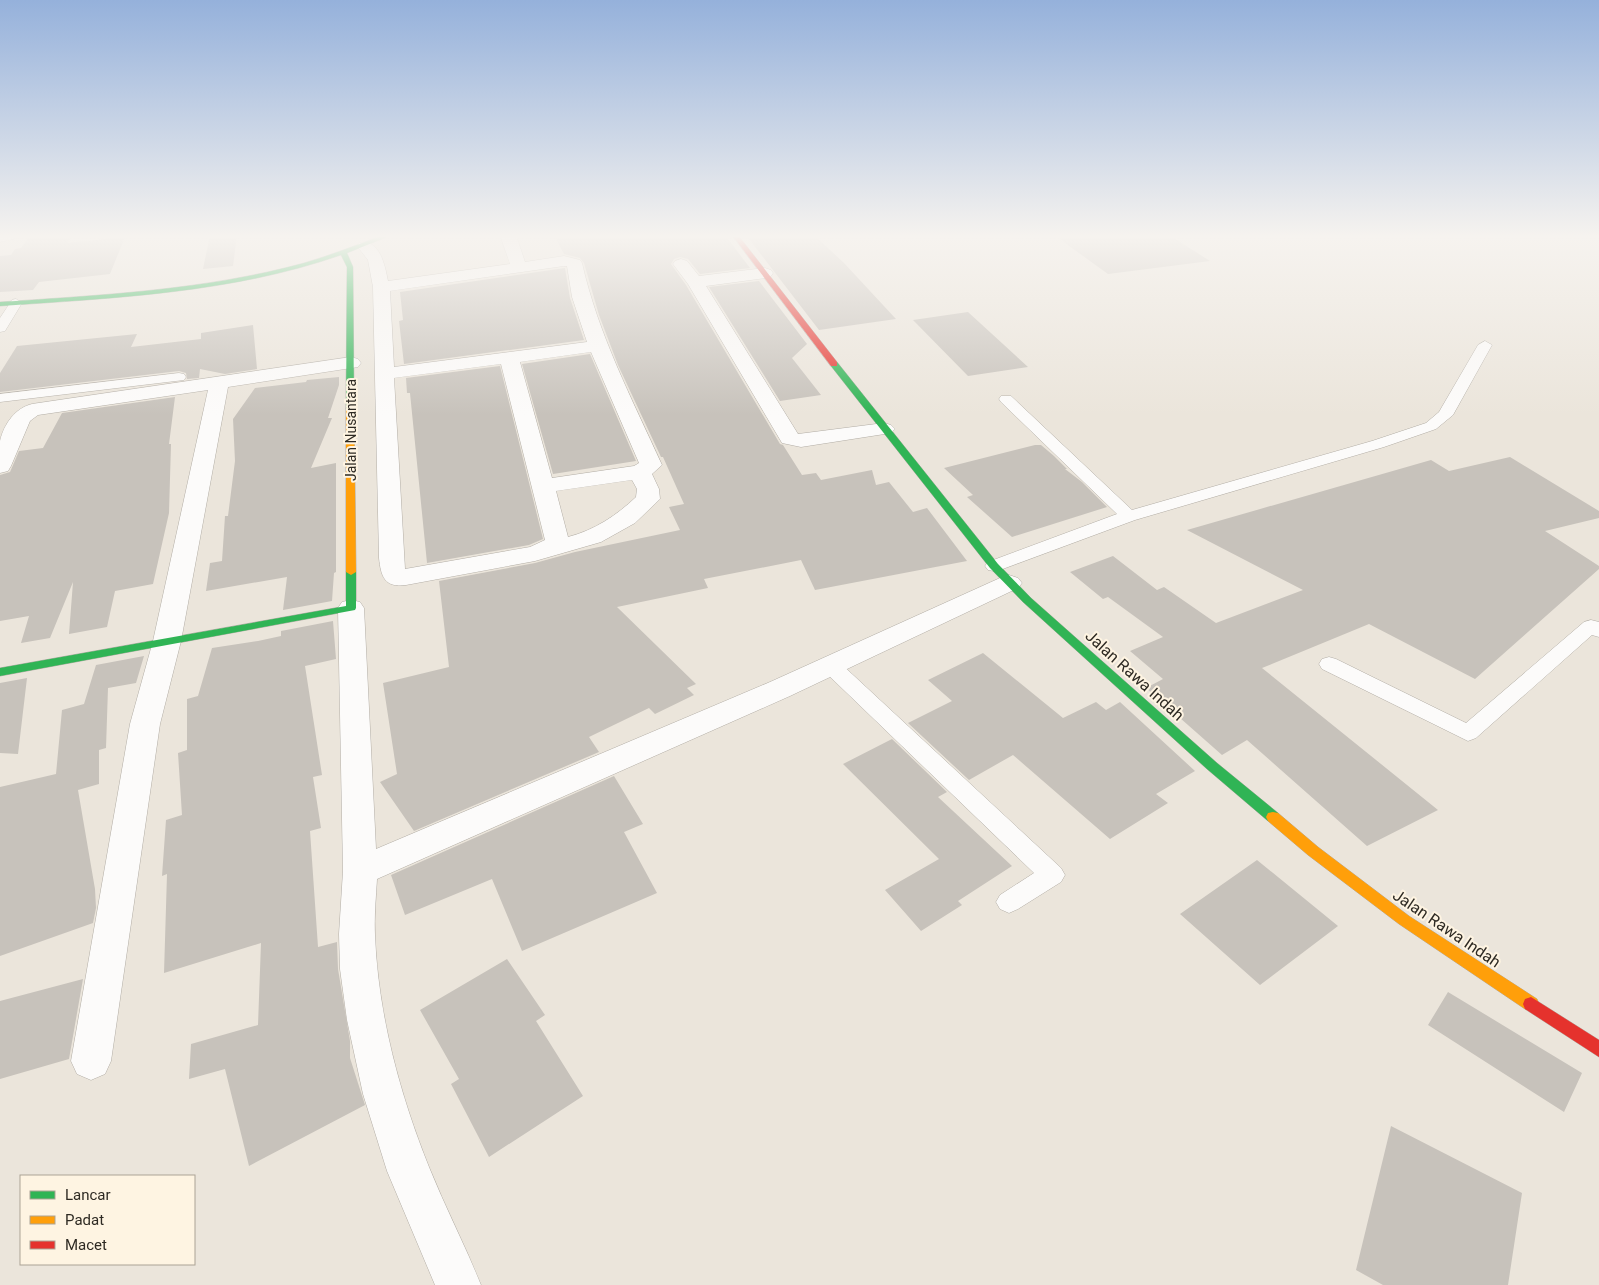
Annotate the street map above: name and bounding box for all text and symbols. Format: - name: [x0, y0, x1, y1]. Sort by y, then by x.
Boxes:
- street label: Jalan Nusantara: [343, 379, 359, 481]
- street label: Jalan Rawa Indah: [1082, 626, 1188, 725]
- street label: Jalan Rawa Indah: [1389, 885, 1504, 971]
- legend: [20, 1175, 195, 1265]
- text: Lancar: [65, 1186, 111, 1204]
- text: Padat: [65, 1211, 104, 1229]
- text: Macet: [65, 1236, 107, 1254]

